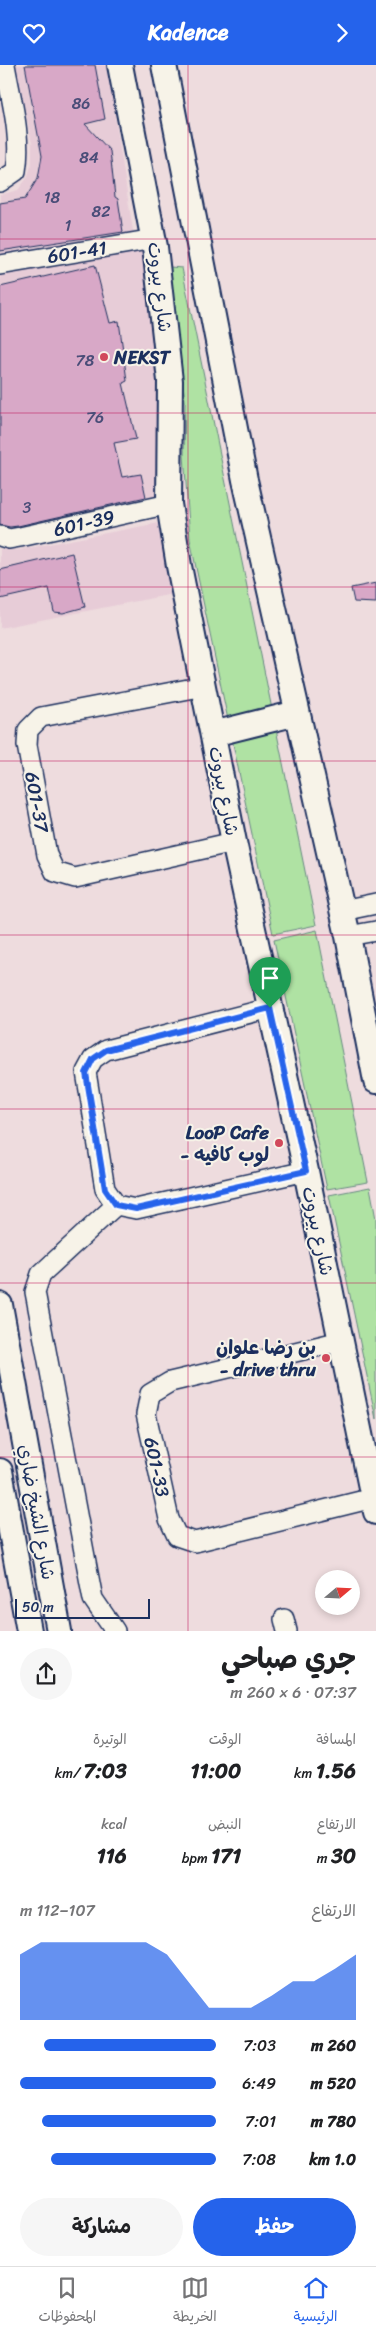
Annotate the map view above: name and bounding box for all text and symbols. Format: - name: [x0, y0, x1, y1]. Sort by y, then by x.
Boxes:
- text: Kadence: [148, 13, 228, 52]
- icon: heart: [20, 19, 48, 47]
- icon: forward: [328, 19, 356, 47]
- house number: 86: [72, 89, 90, 118]
- house number: 84: [79, 143, 99, 172]
- house number: 18: [44, 183, 61, 212]
- house number: 82: [92, 197, 110, 226]
- house number: 1: [65, 211, 72, 240]
- street label: 601-41: [45, 231, 109, 273]
- street label: شارع بيروت: [138, 240, 182, 334]
- place label: NEKST: [113, 341, 171, 374]
- house number: 78: [76, 346, 95, 375]
- marker: NEKST: [98, 351, 110, 363]
- house number: 76: [86, 403, 104, 432]
- house number: 3: [23, 493, 32, 522]
- street label: 601-39: [50, 500, 118, 546]
- street label: شارع بيروت: [199, 743, 249, 839]
- street label: 601-37: [15, 769, 59, 836]
- pin: [249, 957, 291, 1008]
- icon: arrive: [256, 964, 284, 992]
- place label: LooP Cafe - لوب كافيه: [180, 1116, 269, 1171]
- marker: LooP Cafe - لوب كافيه: [273, 1137, 285, 1149]
- street label: شارع بيروت: [292, 1183, 344, 1279]
- place label: بن رضا علوان - drive thru: [216, 1331, 317, 1386]
- marker: بن رضا علوان - drive thru: [320, 1352, 332, 1364]
- street label: 601-33: [135, 1434, 180, 1501]
- street label: شارع الشيخ ضاري: [9, 1442, 65, 1582]
- north arrow: [315, 1570, 360, 1615]
- map controls: [315, 1570, 360, 1615]
- text: 50 m: [22, 1595, 54, 1620]
- scale bar: [15, 1596, 150, 1619]
- text: جري صباحي: [221, 1634, 356, 1683]
- button: share: [20, 1648, 72, 1700]
- text: 07:37 · 6 × 260 m: [230, 1678, 356, 1707]
- text: الوتيرة: [93, 1727, 127, 1752]
- text: الوقت: [209, 1727, 241, 1752]
- text: المسافة: [316, 1727, 356, 1752]
- text: 7:03: [84, 1752, 127, 1790]
- text: 11:00: [190, 1752, 241, 1790]
- text: 1.56: [316, 1752, 356, 1790]
- text: /km: [55, 1761, 84, 1786]
- text: km: [294, 1761, 316, 1786]
- text: kcal: [101, 1812, 127, 1837]
- text: النبض: [208, 1812, 241, 1837]
- text: الارتفاع: [317, 1812, 356, 1837]
- text: 116: [97, 1837, 127, 1875]
- text: 171: [211, 1837, 241, 1875]
- text: 30: [331, 1837, 356, 1875]
- text: bpm: [182, 1846, 211, 1871]
- text: m: [317, 1846, 331, 1871]
- text: 107–112 m: [20, 1896, 95, 1925]
- text: الارتفاع: [311, 1896, 356, 1925]
- text: 7:03: [243, 2031, 276, 2060]
- text: 260 m: [311, 2031, 356, 2060]
- text: 6:49: [242, 2069, 276, 2098]
- text: 520 m: [310, 2069, 356, 2098]
- text: 7:01: [245, 2107, 276, 2136]
- text: 780 m: [311, 2107, 356, 2136]
- text: 7:08: [242, 2145, 276, 2174]
- text: 1.0 km: [309, 2145, 356, 2174]
- button: مشاركة: [20, 2198, 183, 2256]
- button: حفظ: [193, 2198, 356, 2256]
- tab: المحفوظات: [38, 2274, 96, 2329]
- tab: الخريطة: [173, 2274, 217, 2329]
- tab: الرئيسية: [294, 2274, 338, 2329]

